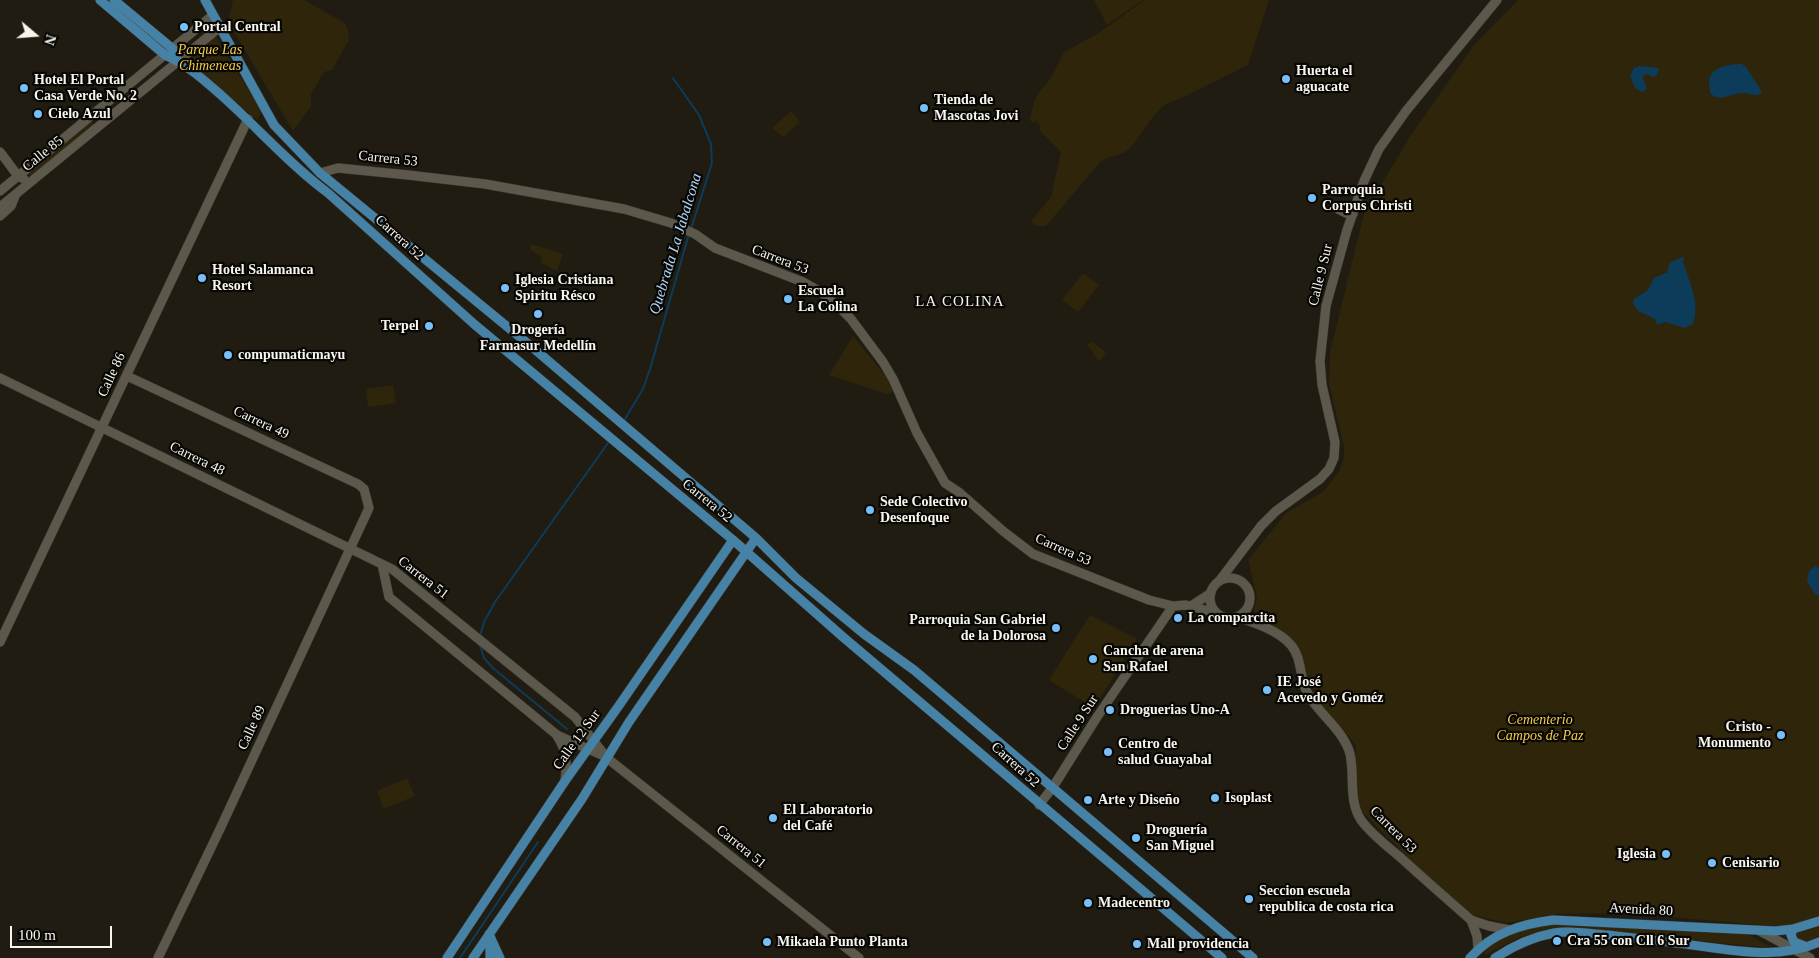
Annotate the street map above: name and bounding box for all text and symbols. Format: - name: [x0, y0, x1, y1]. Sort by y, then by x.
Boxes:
- north arrow: [10, 10, 60, 60]
- place label: Portal Central: [194, 19, 281, 35]
- marker: Portal Central: [178, 21, 190, 33]
- text: N: [41, 33, 58, 47]
- park label: Parque Las Chimeneas: [178, 42, 242, 74]
- place label: Huerta el aguacate: [1296, 63, 1352, 95]
- place label: Hotel El Portal Casa Verde No. 2: [34, 72, 137, 104]
- marker: Huerta el aguacate: [1280, 73, 1292, 85]
- marker: Hotel El Portal Casa Verde No. 2: [18, 82, 30, 94]
- place label: Tienda de Mascotas Jovi: [934, 92, 1018, 124]
- marker: Tienda de Mascotas Jovi: [918, 102, 930, 114]
- place label: Cielo Azul: [48, 106, 111, 122]
- marker: Cielo Azul: [32, 108, 44, 120]
- street label: Calle 85: [19, 133, 67, 175]
- street label: Carrera 53: [358, 148, 418, 170]
- water label: Quebrada La Jabalcona: [646, 171, 706, 317]
- place label: Parroquia Corpus Christi: [1322, 182, 1412, 214]
- marker: Parroquia Corpus Christi: [1306, 192, 1318, 204]
- street label: Carrera 52: [371, 212, 427, 264]
- street label: Carrera 53: [749, 242, 811, 278]
- street label: Calle 9 Sur: [1305, 242, 1337, 308]
- place label: Hotel Salamanca Resort: [212, 262, 313, 294]
- marker: Hotel Salamanca Resort: [196, 272, 208, 284]
- place label: Iglesia Cristiana Spiritu Résco: [515, 272, 613, 304]
- marker: Iglesia Cristiana Spiritu Résco: [499, 282, 511, 294]
- place label: Escuela La Colina: [798, 283, 858, 316]
- marker: Escuela La Colina: [782, 293, 794, 305]
- district label: LA COLINA: [914, 293, 1006, 311]
- marker: Drogería Farmasur Medellín: [532, 308, 544, 320]
- place label: Terpel: [381, 318, 419, 334]
- marker: Terpel: [423, 320, 435, 332]
- place label: Drogería Farmasur Medellín: [480, 322, 596, 354]
- place label: compumaticmayu: [238, 347, 345, 363]
- marker: compumaticmayu: [222, 349, 234, 361]
- street label: Calle 86: [94, 350, 130, 400]
- street label: Carrera 49: [231, 403, 291, 443]
- street label: Carrera 48: [167, 438, 227, 480]
- street label: Carrera 52: [679, 476, 735, 526]
- place label: Sede Colectivo Desenfoque: [880, 494, 967, 526]
- marker: Sede Colectivo Desenfoque: [864, 504, 876, 516]
- street label: Carrera 53: [1032, 530, 1094, 570]
- street label: Carrera 51: [394, 553, 452, 603]
- place label: La comparcita: [1188, 610, 1275, 626]
- place label: Parroquia San Gabriel de la Dolorosa: [909, 612, 1046, 644]
- marker: La comparcita: [1172, 612, 1184, 624]
- marker: Parroquia San Gabriel de la Dolorosa: [1050, 622, 1062, 634]
- place label: Cancha de arena San Rafael: [1103, 643, 1204, 676]
- marker: Cancha de arena San Rafael: [1087, 653, 1099, 665]
- place label: IE José Acevedo y Goméz: [1277, 674, 1384, 706]
- marker: IE José Acevedo y Goméz: [1261, 684, 1273, 696]
- street label: Calle 9 Sur: [1054, 692, 1102, 754]
- place label: Droguerias Uno-A: [1120, 702, 1230, 718]
- street label: Calle 89: [234, 703, 270, 753]
- marker: Droguerias Uno-A: [1104, 704, 1116, 716]
- street label: Calle 12 Sur: [550, 707, 604, 773]
- park label: Cementerio Campos de Paz: [1496, 712, 1584, 744]
- place label: Cristo - Monumento: [1698, 719, 1771, 752]
- marker: Cristo - Monumento: [1775, 729, 1787, 741]
- place label: Centro de salud Guayabal: [1118, 736, 1212, 769]
- street label: Carrera 52: [987, 739, 1043, 791]
- marker: Centro de salud Guayabal: [1102, 746, 1114, 758]
- place label: Isoplast: [1225, 790, 1272, 806]
- place label: Arte y Diseño: [1098, 792, 1180, 808]
- marker: Isoplast: [1209, 792, 1221, 804]
- marker: Arte y Diseño: [1082, 794, 1094, 806]
- place label: El Laboratorio del Café: [783, 802, 873, 834]
- street label: Carrera 53: [1366, 803, 1420, 857]
- marker: El Laboratorio del Café: [767, 812, 779, 824]
- street label: Carrera 51: [713, 822, 769, 872]
- place label: Droguería San Miguel: [1146, 822, 1214, 854]
- marker: Droguería San Miguel: [1130, 832, 1142, 844]
- place label: Iglesia: [1617, 846, 1656, 862]
- marker: Iglesia: [1660, 848, 1672, 860]
- place label: Cenisario: [1722, 855, 1780, 871]
- marker: Cenisario: [1706, 857, 1718, 869]
- place label: Seccion escuela republica de costa rica: [1259, 883, 1394, 916]
- marker: Seccion escuela republica de costa rica: [1243, 893, 1255, 905]
- place label: Madecentro: [1098, 895, 1170, 911]
- marker: Madecentro: [1082, 897, 1094, 909]
- street label: Avenida 80: [1609, 900, 1673, 920]
- scale bar: [12, 916, 115, 948]
- text: 100 m: [18, 927, 56, 943]
- place label: Cra 55 con Cll 6 Sur: [1567, 933, 1690, 949]
- place label: Mikaela Punto Planta: [777, 934, 908, 950]
- marker: Cra 55 con Cll 6 Sur: [1551, 935, 1563, 947]
- marker: Mikaela Punto Planta: [761, 936, 773, 948]
- place label: Mall providencia: [1147, 936, 1249, 952]
- marker: Mall providencia: [1131, 938, 1143, 950]

